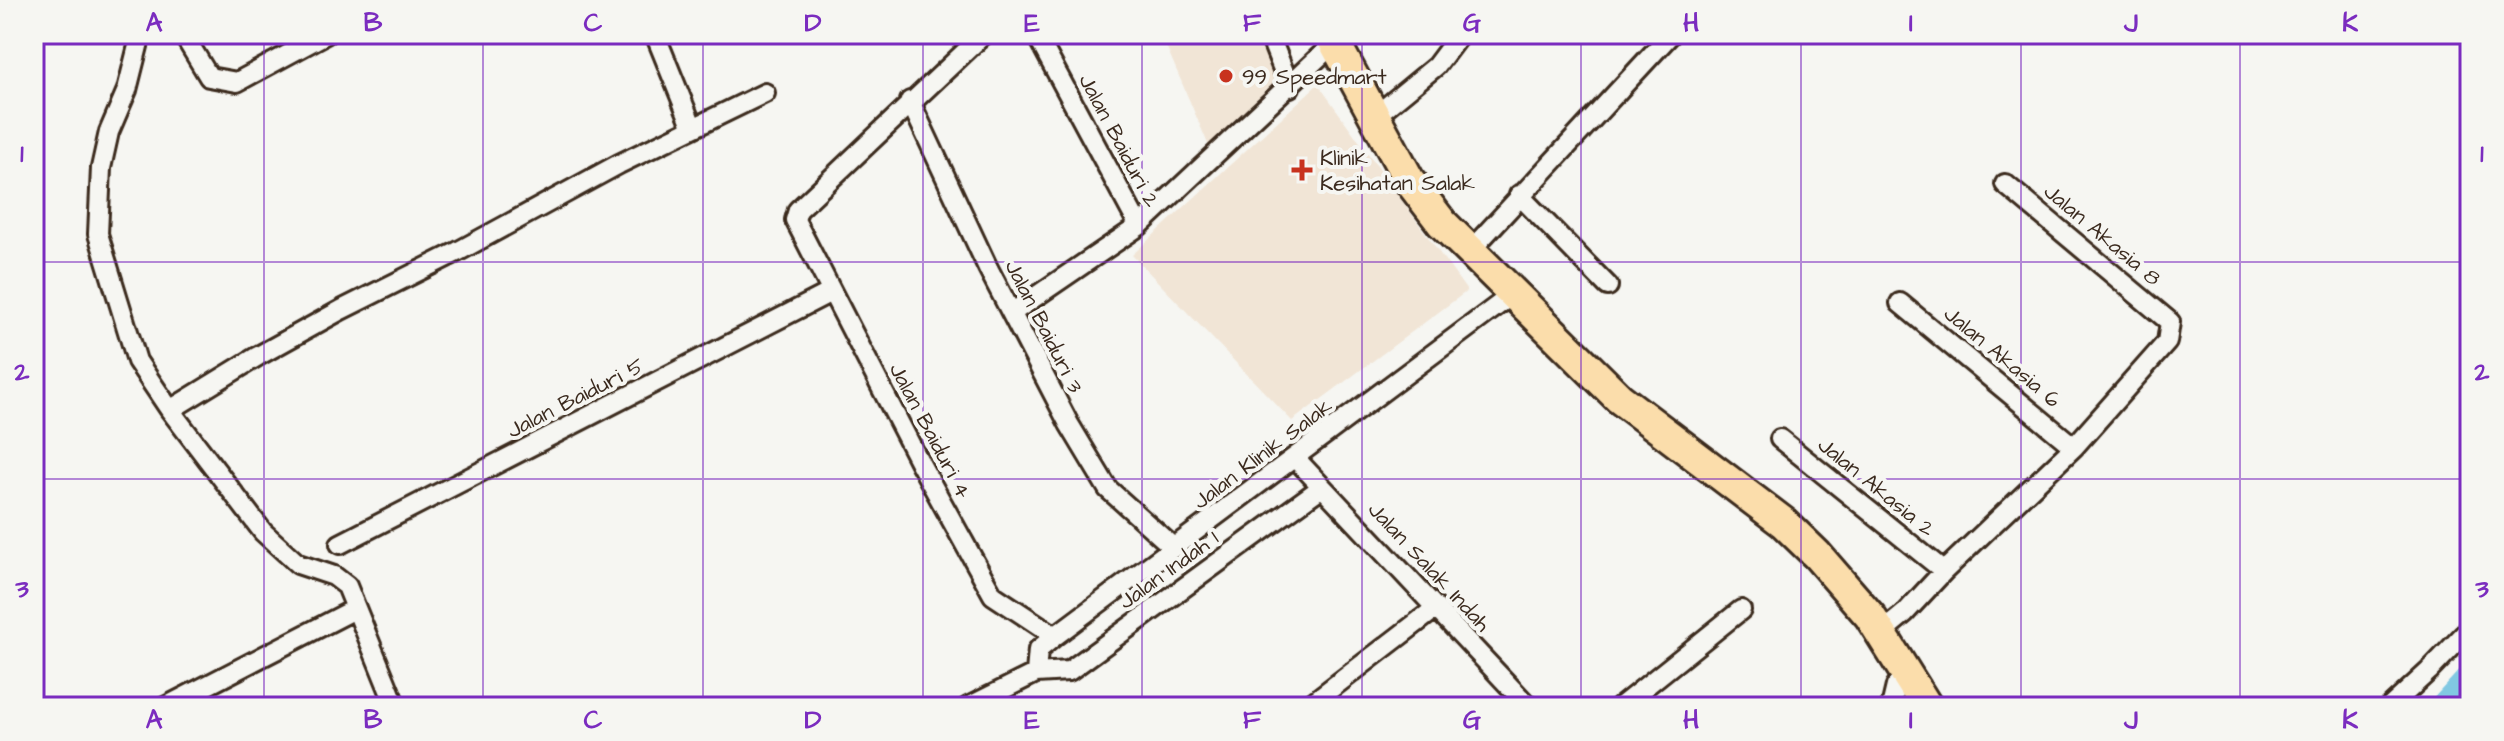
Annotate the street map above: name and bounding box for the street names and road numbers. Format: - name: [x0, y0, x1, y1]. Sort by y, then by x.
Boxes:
- street label: Jalan Baiduri 2: [1071, 69, 1167, 213]
- street label: Jalan Akasia 8: [2037, 177, 2167, 294]
- street label: Jalan Baiduri 3: [997, 255, 1090, 398]
- street label: Jalan Akasia 6: [1937, 299, 2067, 416]
- street label: Jalan Baiduri 5: [502, 350, 650, 446]
- street label: Jalan Baiduri 4: [881, 358, 978, 504]
- street label: Jalan Klinik Salak: [1187, 391, 1340, 517]
- street label: Jalan Akasia 2: [1811, 430, 1942, 544]
- street label: Jalan Salak Indah: [1361, 495, 1497, 639]
- street label: Jalan Indah 1: [1113, 523, 1225, 617]

